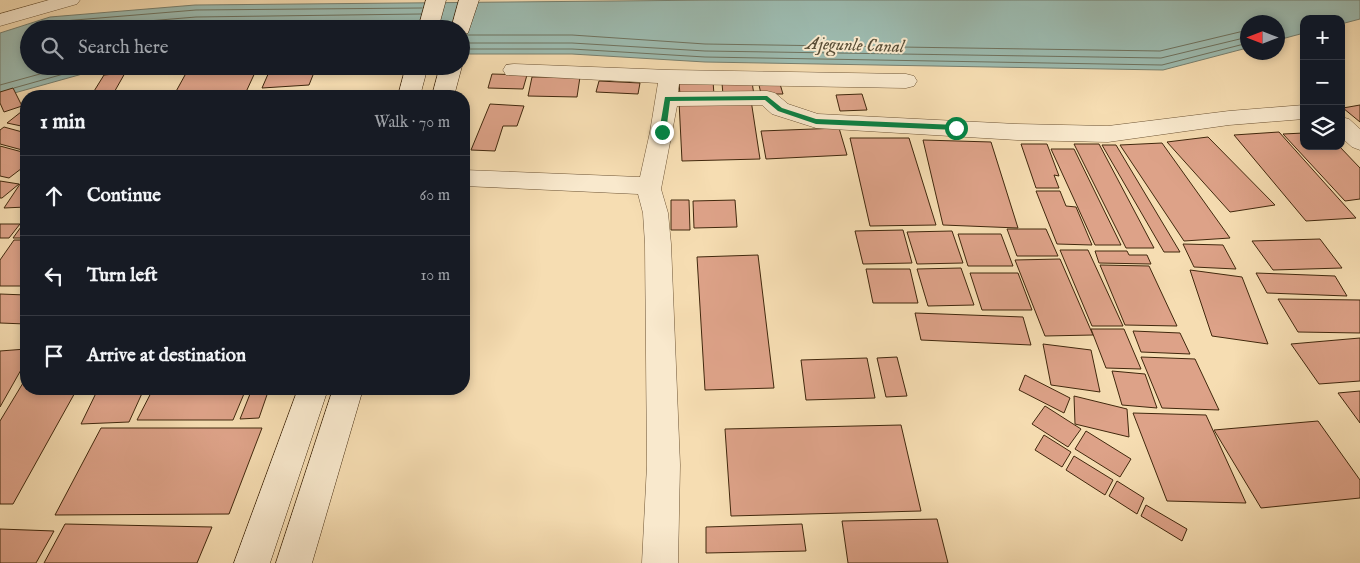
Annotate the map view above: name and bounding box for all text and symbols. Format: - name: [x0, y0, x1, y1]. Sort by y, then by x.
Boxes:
- north arrow: [1240, 15, 1285, 60]
- map controls: [1300, 15, 1345, 150]
- button: +: [1300, 15, 1345, 60]
- search box: [20, 20, 470, 75]
- water label: Ajegunle Canal: [804, 33, 906, 59]
- icon: search: [38, 34, 66, 62]
- text: Search here: [78, 36, 169, 60]
- button: −: [1300, 60, 1345, 105]
- button: layers: [1300, 105, 1345, 150]
- text: 1 min: [40, 109, 85, 136]
- text: Walk · 70 m: [374, 113, 450, 133]
- route start: [945, 117, 968, 140]
- route end: [651, 121, 674, 144]
- icon: ahead: [40, 182, 68, 210]
- text: Continue: [87, 184, 161, 208]
- text: 60 m: [420, 186, 450, 206]
- icon: left: [40, 262, 68, 290]
- text: Turn left: [87, 264, 158, 288]
- text: 10 m: [420, 266, 450, 286]
- icon: arrive: [40, 342, 68, 370]
- text: Arrive at destination: [87, 344, 246, 368]

